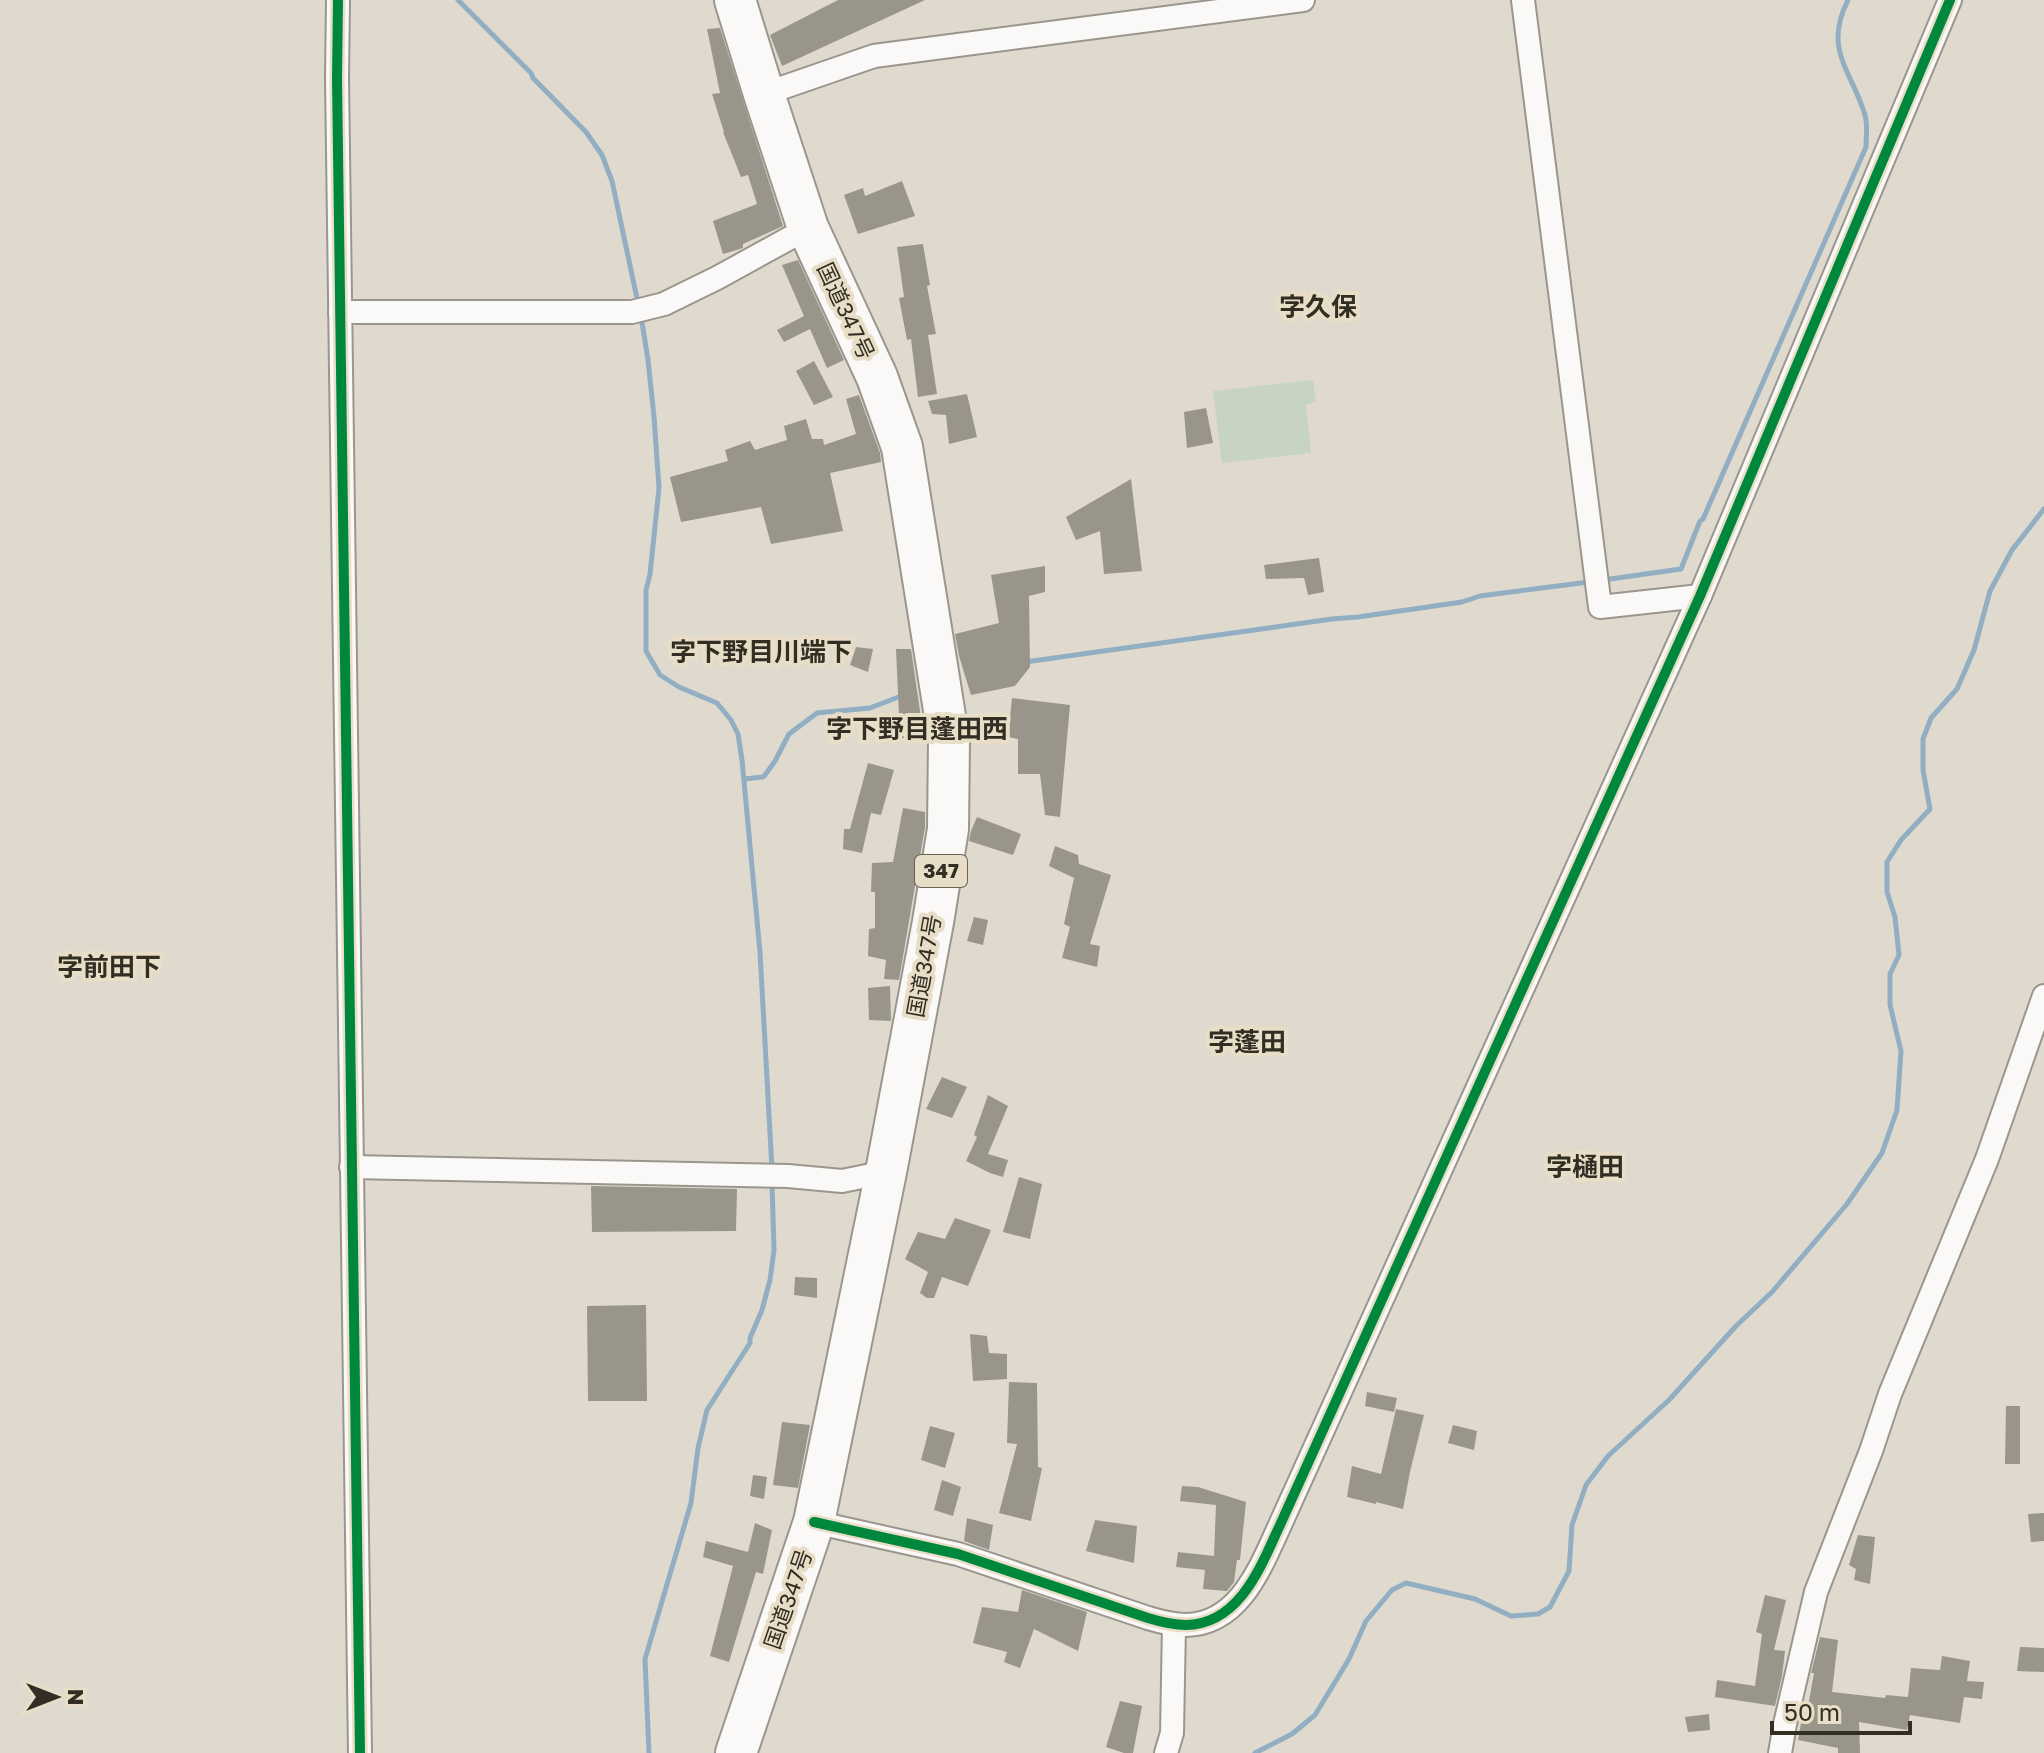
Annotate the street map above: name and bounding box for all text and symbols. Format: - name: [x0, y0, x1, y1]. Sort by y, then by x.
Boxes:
- street label: 国道347号: [812, 258, 881, 364]
- district label: 字久保: [1279, 291, 1357, 322]
- district label: 字下野目川端下: [670, 636, 852, 667]
- district label: 字下野目蓬田西: [826, 713, 1008, 744]
- road number: 347: [915, 855, 967, 887]
- street label: 国道347号: [901, 912, 946, 1019]
- district label: 字前田下: [57, 951, 161, 982]
- district label: 字蓬田: [1208, 1026, 1286, 1057]
- district label: 字樋田: [1546, 1151, 1624, 1182]
- street label: 国道347号: [758, 1545, 817, 1652]
- north arrow: [16, 1657, 96, 1737]
- scale bar: [1772, 1685, 1910, 1735]
- text: N: [63, 1689, 90, 1705]
- text: 50 m: [1784, 1697, 1840, 1726]

